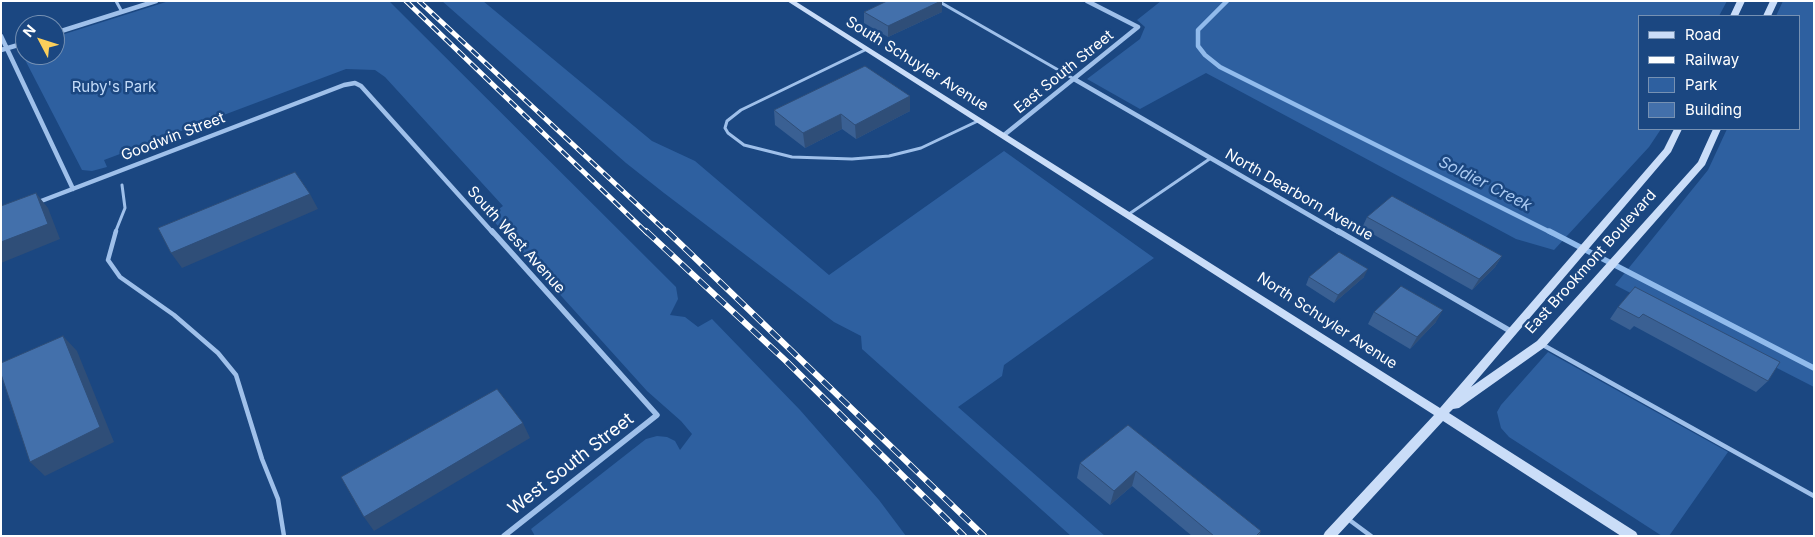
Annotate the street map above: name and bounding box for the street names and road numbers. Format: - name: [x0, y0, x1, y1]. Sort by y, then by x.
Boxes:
- street label: South Schuyler Avenue: [842, 13, 992, 115]
- street label: East South Street: [1011, 27, 1117, 117]
- street label: Goodwin Street: [119, 109, 227, 165]
- street label: North Dearborn Avenue: [1222, 145, 1376, 245]
- street label: South West Avenue: [463, 183, 569, 297]
- street label: East Brookmont Boulevard: [1522, 186, 1660, 338]
- street label: North Schuyler Avenue: [1254, 269, 1400, 373]
- street label: West South Street: [504, 408, 638, 520]

